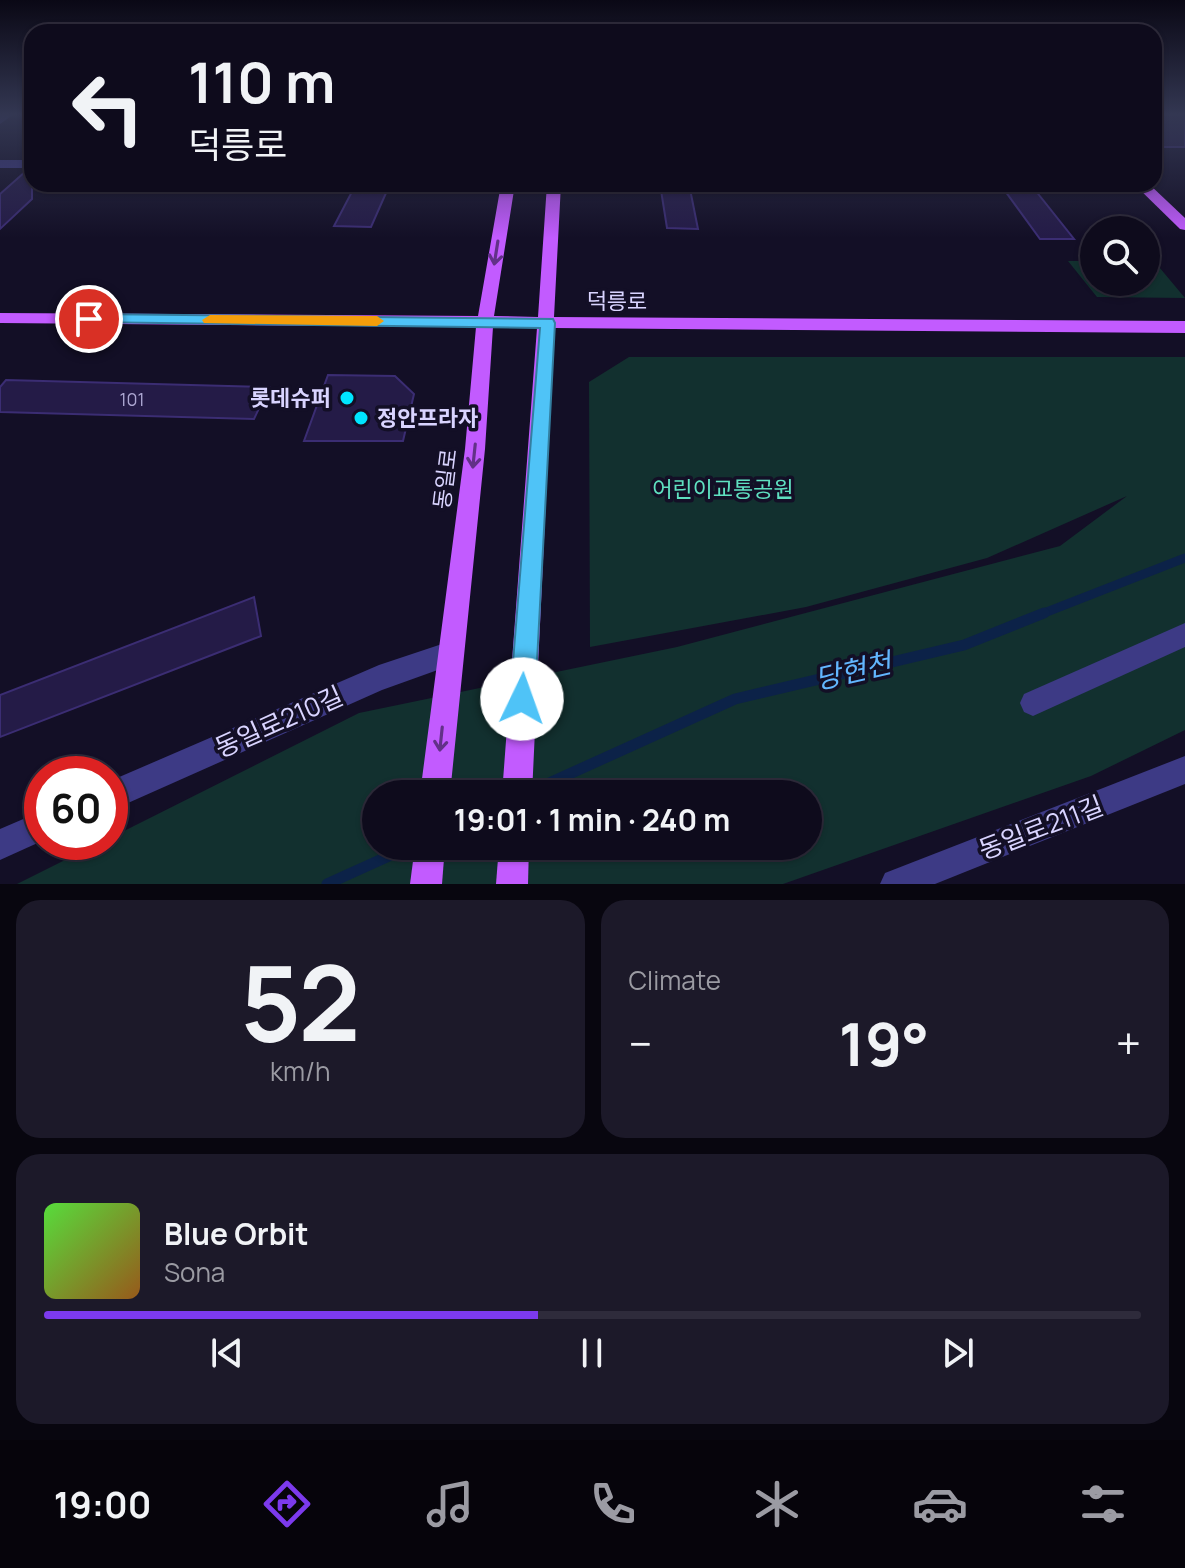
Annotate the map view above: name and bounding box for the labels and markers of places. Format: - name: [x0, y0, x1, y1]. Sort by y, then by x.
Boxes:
- pin: [55, 285, 123, 353]
- place label: 롯데슈퍼: [250, 383, 331, 413]
- marker: 롯데슈퍼: [338, 389, 356, 407]
- place label: 정안프라자: [377, 403, 478, 433]
- marker: 정안프라자: [352, 409, 370, 427]

